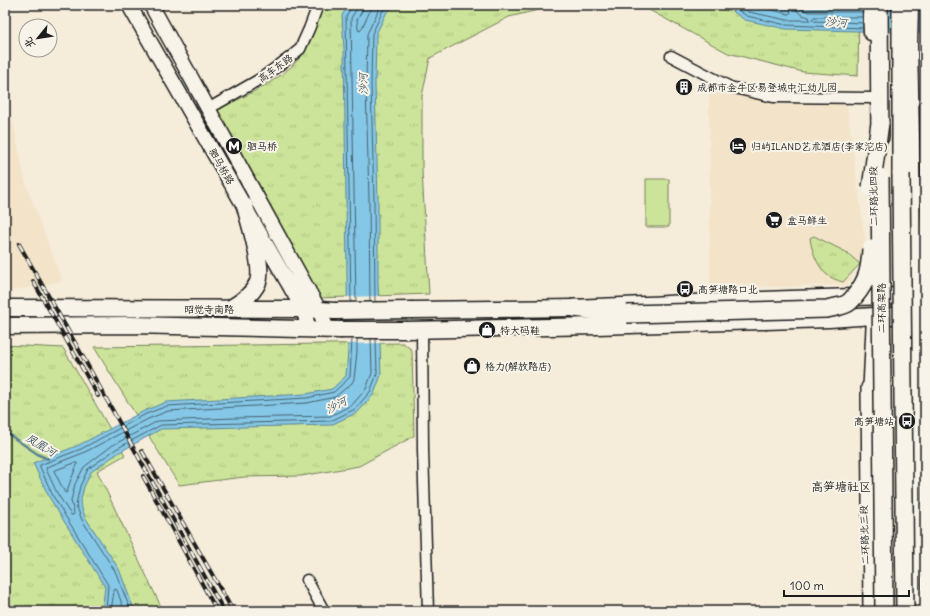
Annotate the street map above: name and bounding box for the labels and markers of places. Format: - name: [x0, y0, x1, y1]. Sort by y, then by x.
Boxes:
- building icon: 成都市金牛区易登城中汇幼儿园: [674, 77, 694, 97]
- place label: 成都市金牛区易登城中汇幼儿园: [697, 81, 837, 94]
- metro station icon: 驷马桥: [224, 136, 244, 156]
- hotel icon: 归屿ILAND艺术酒店(李家沱店): [728, 136, 748, 156]
- place label: 驷马桥: [247, 140, 277, 153]
- place label: 归屿ILAND艺术酒店(李家沱店): [751, 140, 887, 153]
- supermarket icon: 盒马鲜生: [764, 210, 784, 230]
- place label: 盒马鲜生: [787, 214, 827, 227]
- bus stop icon: 高笋塘路口北: [675, 279, 695, 299]
- place label: 高笋塘路口北: [698, 283, 758, 296]
- shop icon: 特大码鞋: [477, 320, 497, 340]
- place label: 特大码鞋: [500, 324, 540, 337]
- shop icon: 格力(解放路店): [462, 356, 482, 376]
- place label: 格力(解放路店): [485, 360, 551, 373]
- bus stop icon: 高笋塘站: [897, 411, 917, 431]
- place label: 高笋塘站: [854, 415, 894, 428]

